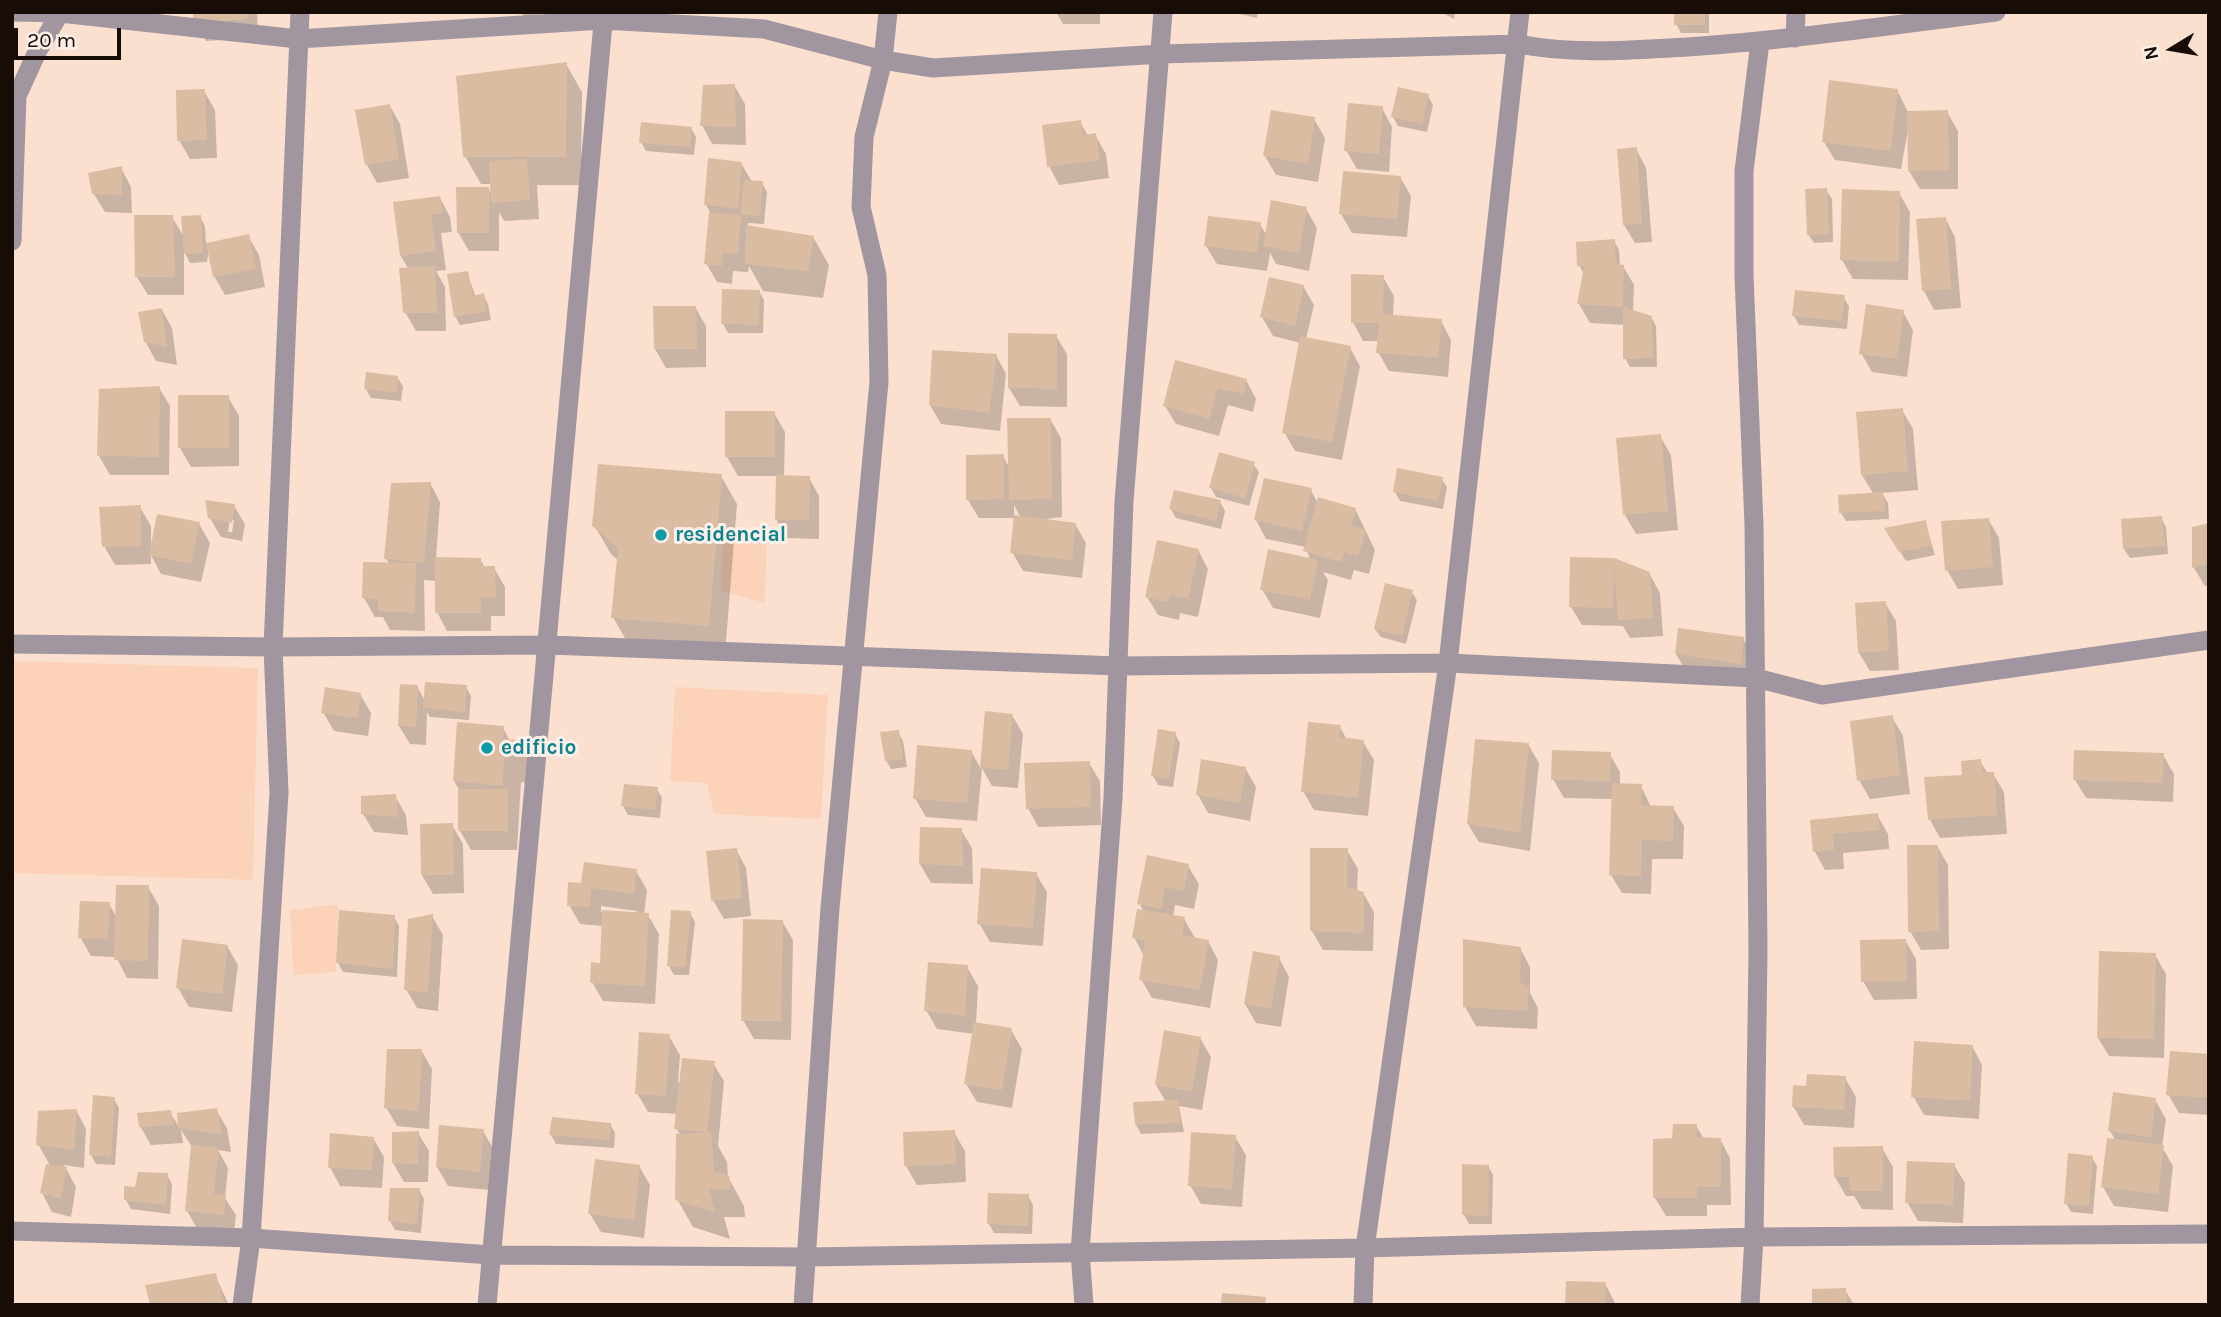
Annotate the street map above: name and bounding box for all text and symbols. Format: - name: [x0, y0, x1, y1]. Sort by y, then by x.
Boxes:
- scale bar: [18, 14, 124, 58]
- north arrow: [2137, 14, 2207, 84]
- text: 20 m: [27, 28, 76, 52]
- text: N: [2139, 44, 2163, 62]
- place label: residencial: [675, 522, 786, 548]
- marker: residencial: [653, 527, 669, 543]
- place label: edificio: [501, 735, 576, 761]
- marker: edificio: [479, 740, 495, 756]

